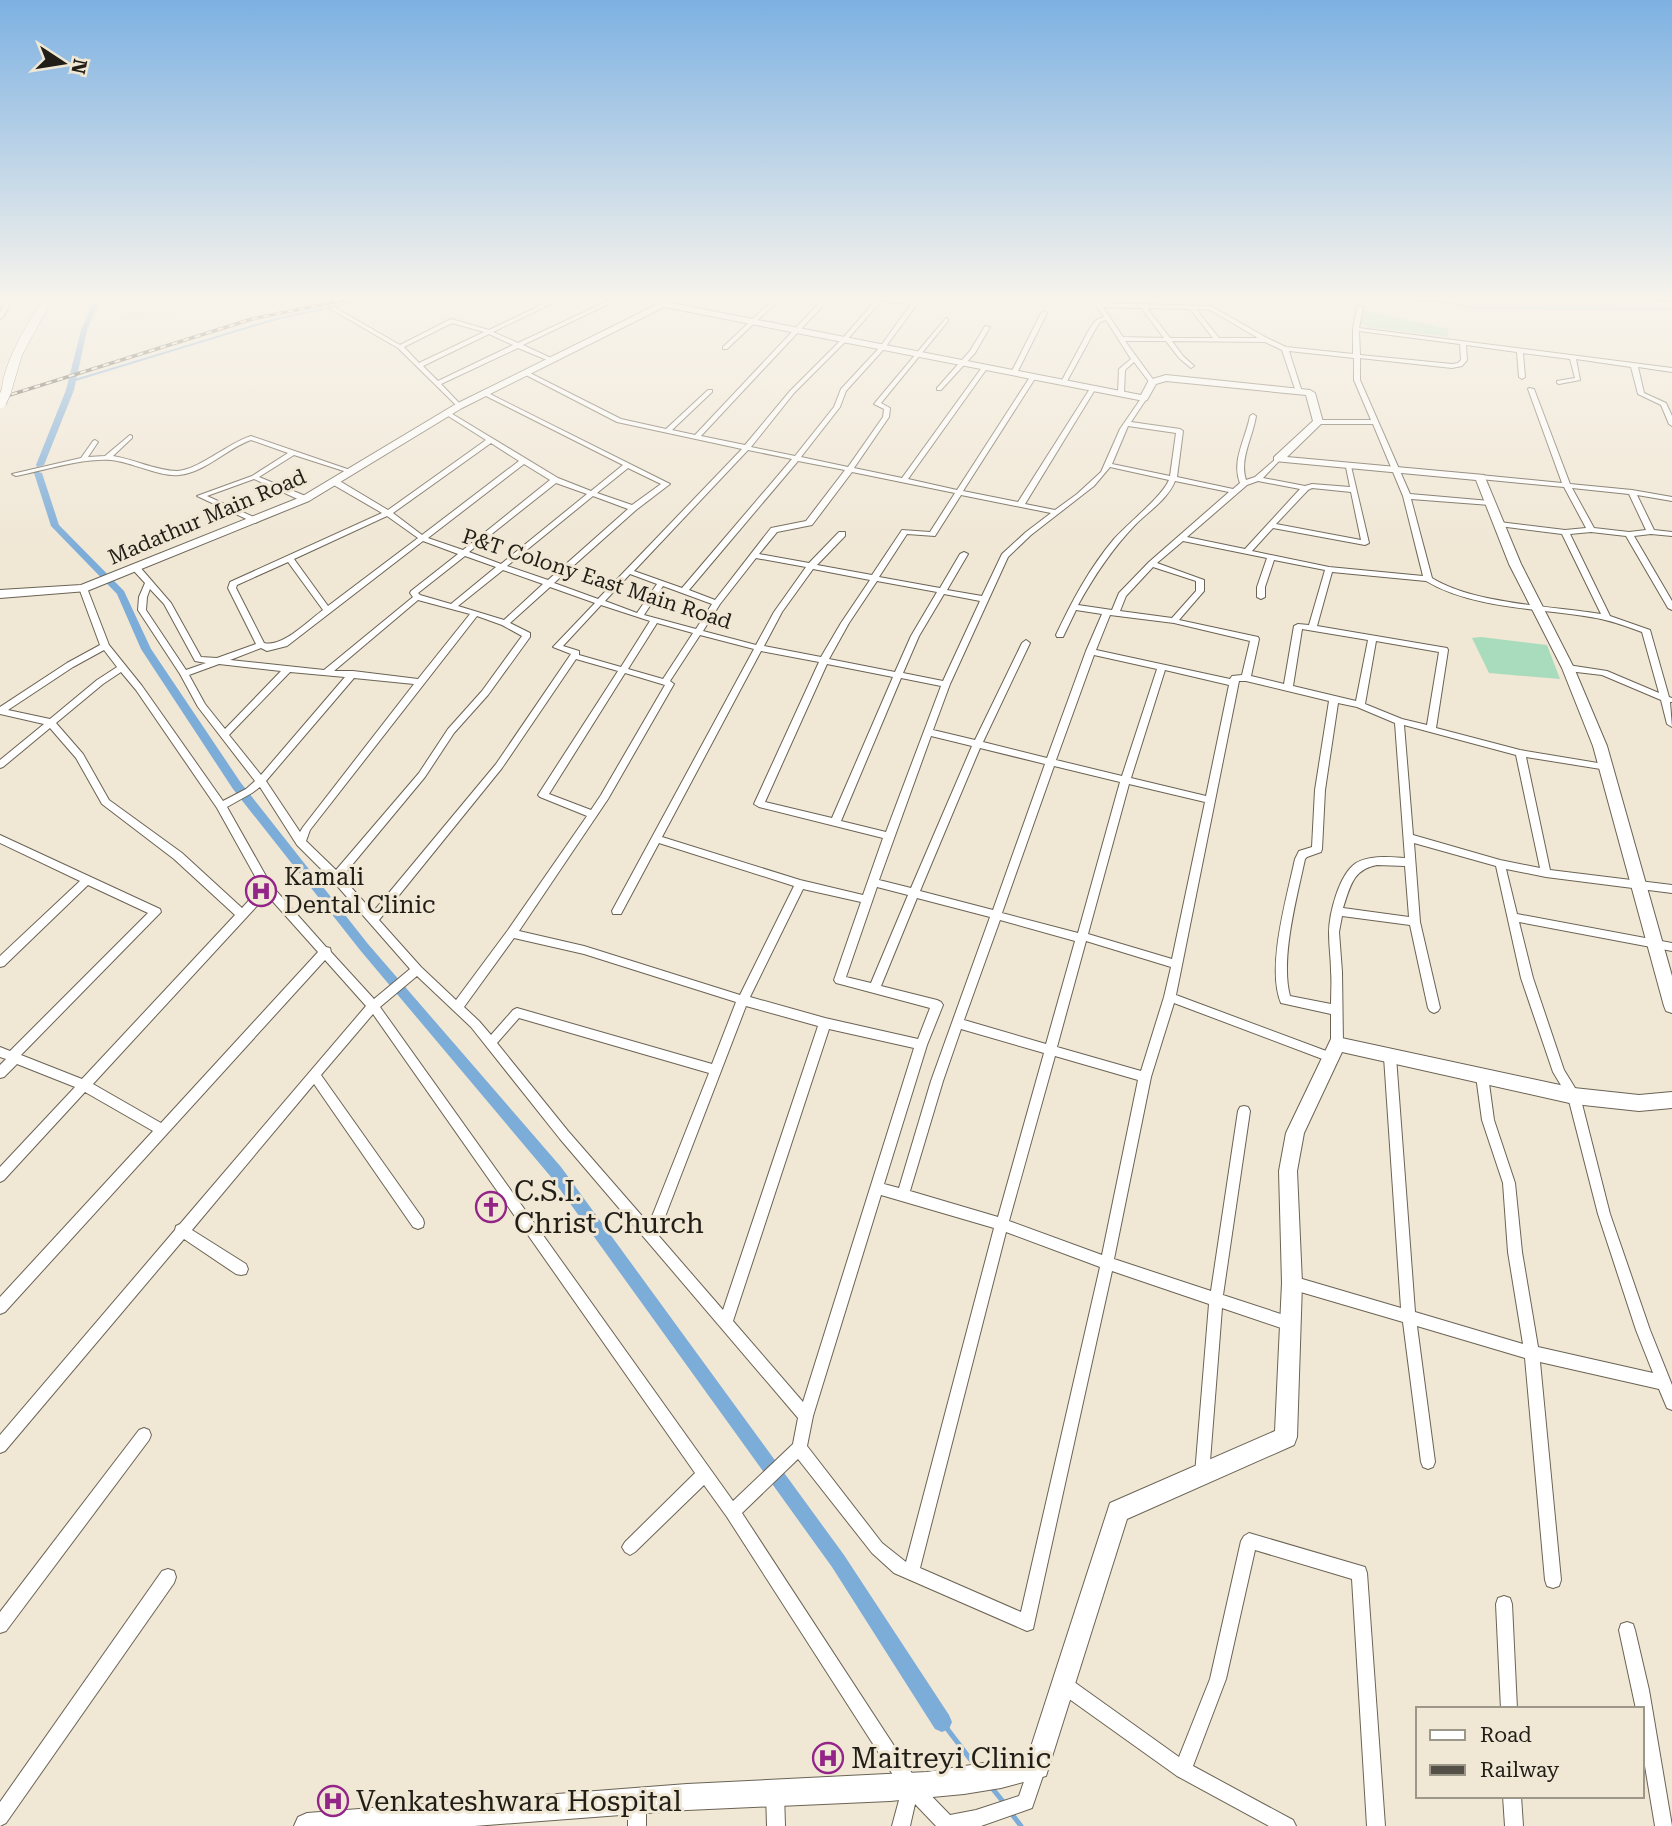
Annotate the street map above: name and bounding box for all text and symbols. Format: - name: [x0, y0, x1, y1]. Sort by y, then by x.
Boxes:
- north arrow: [28, 28, 98, 98]
- text: N: [66, 57, 92, 76]
- street label: Madathur Main Road: [105, 464, 310, 570]
- street label: P&T Colony East Main Road: [459, 524, 735, 634]
- place label: Kamali Dental Clinic: [284, 863, 436, 919]
- hospital icon: Kamali Dental Clinic: [244, 874, 278, 908]
- place label: C.S.I. Christ Church: [514, 1175, 704, 1240]
- church icon: C.S.I. Christ Church: [474, 1190, 508, 1224]
- legend: [1416, 1707, 1644, 1798]
- text: Road: [1480, 1723, 1532, 1747]
- hospital icon: Maitreyi Clinic: [811, 1741, 845, 1775]
- place label: Maitreyi Clinic: [851, 1742, 1051, 1775]
- text: Railway: [1480, 1758, 1560, 1782]
- hospital icon: Venkateshwara Hospital: [316, 1784, 350, 1818]
- place label: Venkateshwara Hospital: [356, 1785, 682, 1818]

